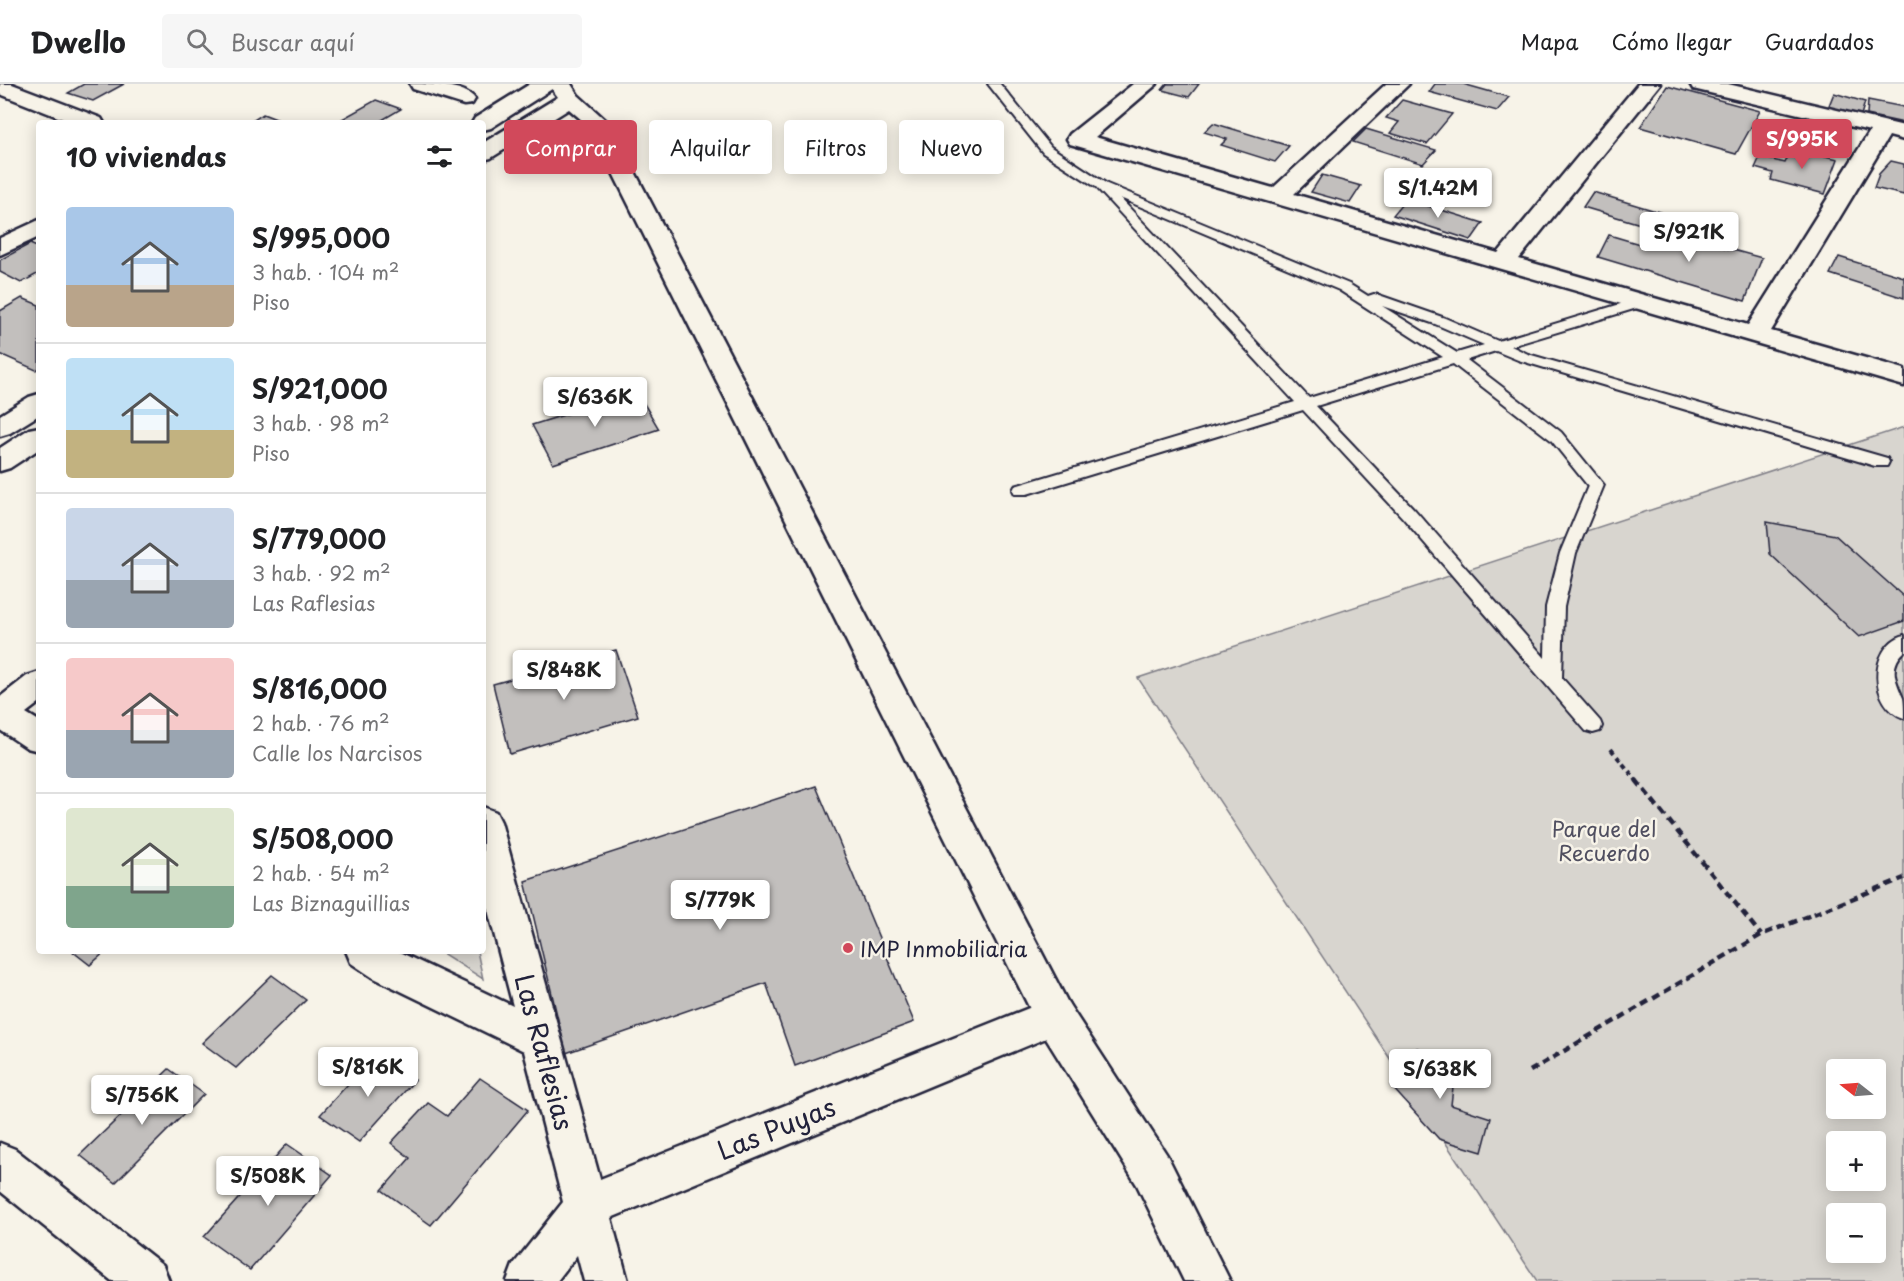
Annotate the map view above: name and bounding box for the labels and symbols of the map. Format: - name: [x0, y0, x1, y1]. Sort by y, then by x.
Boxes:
- pin: S/995K: [1753, 119, 1851, 170]
- pin: S/1.42M: [1383, 168, 1493, 219]
- pin: S/921K: [1640, 212, 1738, 263]
- pin: S/636K: [546, 377, 644, 428]
- pin: S/848K: [515, 650, 613, 701]
- park label: Parque del Recuerdo: [1552, 812, 1656, 868]
- pin: S/779K: [671, 880, 769, 931]
- place label: IMP Inmobiliaria: [860, 932, 1028, 964]
- marker: IMP Inmobiliaria: [841, 941, 855, 955]
- street label: Las Raflesias: [505, 970, 585, 1134]
- pin: S/816K: [319, 1047, 417, 1098]
- pin: S/638K: [1391, 1049, 1489, 1100]
- north arrow: [1826, 1059, 1886, 1119]
- pin: S/756K: [93, 1075, 191, 1126]
- street label: Las Puyas: [711, 1087, 841, 1169]
- pin: S/508K: [219, 1156, 317, 1207]

